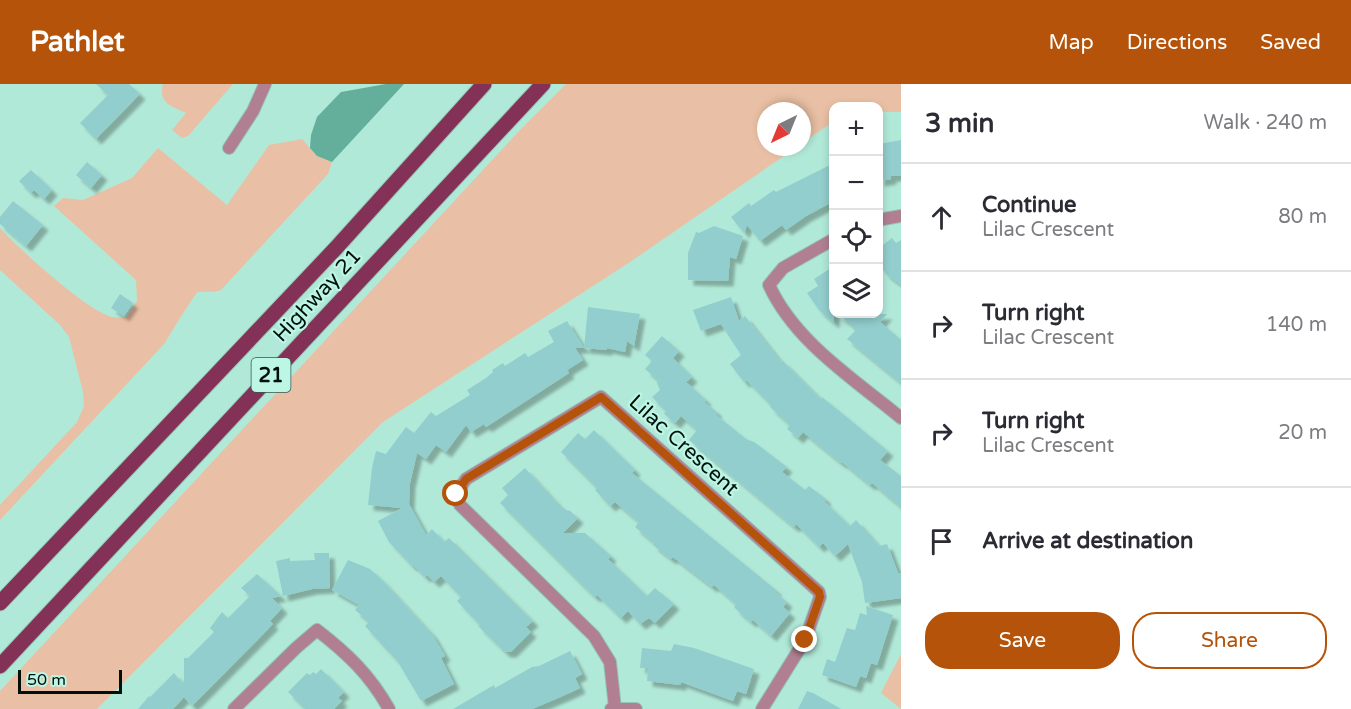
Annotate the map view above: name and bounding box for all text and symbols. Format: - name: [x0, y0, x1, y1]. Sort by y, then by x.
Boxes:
- text: Pathlet: [30, 25, 125, 59]
- text: Map: [1048, 30, 1094, 55]
- text: Directions: [1127, 30, 1227, 55]
- text: Saved: [1260, 30, 1321, 55]
- north arrow: [757, 102, 811, 156]
- map controls: [829, 102, 883, 318]
- button: +: [829, 102, 883, 156]
- text: 3 min: [925, 108, 994, 139]
- text: Walk · 240 m: [1204, 111, 1327, 135]
- button: −: [829, 156, 883, 210]
- text: Continue: [982, 192, 1077, 218]
- icon: ahead: [925, 201, 958, 234]
- text: 80 m: [1278, 205, 1327, 229]
- button: locate: [829, 210, 883, 264]
- text: Lilac Crescent: [982, 218, 1114, 242]
- street label: Highway 21: [268, 244, 367, 347]
- button: layers: [829, 264, 883, 318]
- text: Turn right: [982, 300, 1084, 326]
- icon: right: [925, 309, 958, 342]
- text: 140 m: [1266, 313, 1327, 337]
- text: Lilac Crescent: [982, 326, 1114, 350]
- road number: 21: [252, 358, 290, 392]
- street label: Lilac Crescent: [624, 390, 744, 501]
- text: Turn right: [982, 408, 1084, 434]
- icon: right: [925, 417, 958, 450]
- text: 20 m: [1278, 421, 1327, 445]
- text: Lilac Crescent: [982, 434, 1114, 458]
- route start: [442, 480, 468, 506]
- icon: arrive: [925, 525, 958, 558]
- text: Arrive at destination: [982, 528, 1193, 554]
- button: Save: [925, 612, 1120, 669]
- button: Share: [1132, 612, 1327, 669]
- route end: [791, 626, 817, 652]
- scale bar: [18, 667, 122, 694]
- text: 50 m: [27, 670, 66, 690]

